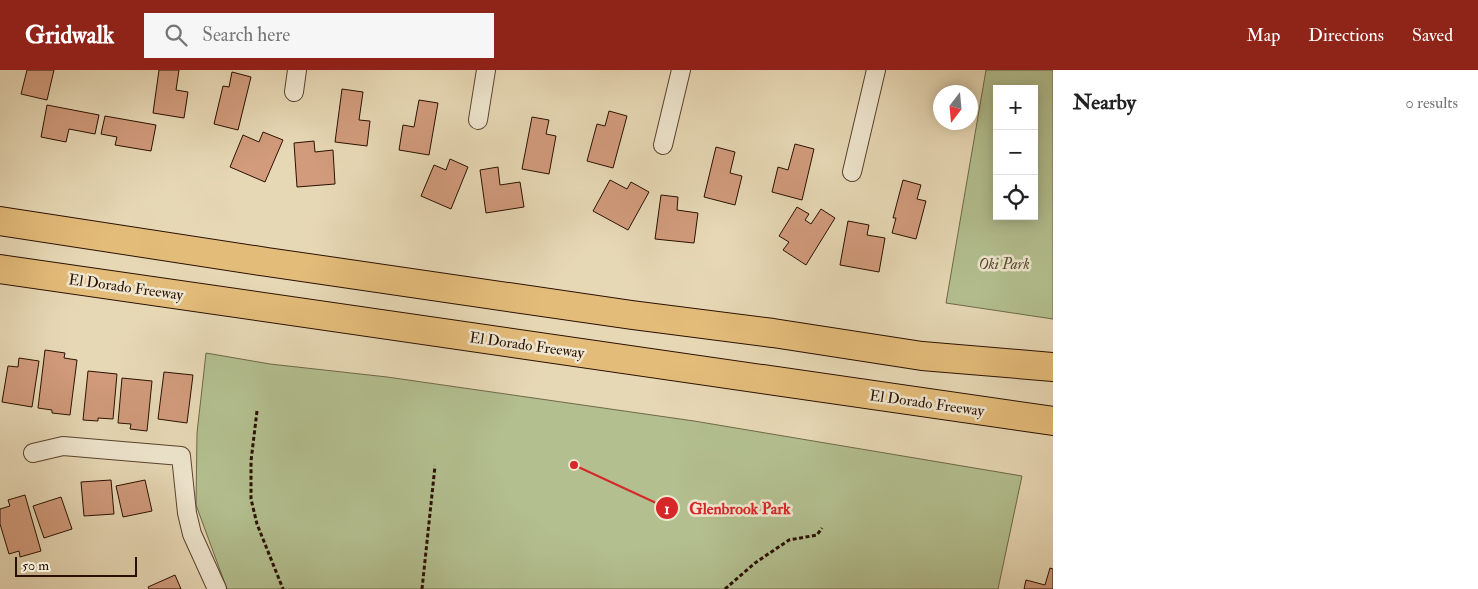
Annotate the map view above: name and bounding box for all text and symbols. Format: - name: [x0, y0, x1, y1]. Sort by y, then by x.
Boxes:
- search box: [144, 13, 494, 58]
- text: Gridwalk: [25, 20, 114, 51]
- icon: search: [162, 21, 190, 49]
- text: Search here: [202, 23, 290, 47]
- text: Map: [1247, 24, 1280, 47]
- text: Directions: [1308, 24, 1384, 47]
- text: Saved: [1412, 24, 1453, 47]
- north arrow: [933, 85, 978, 130]
- map controls: [993, 85, 1038, 220]
- button: +: [993, 85, 1038, 130]
- text: Nearby: [1073, 89, 1136, 116]
- text: 0 results: [1405, 93, 1458, 113]
- button: −: [993, 130, 1038, 175]
- button: locate: [993, 175, 1038, 220]
- park label: Oki Park: [978, 255, 1030, 274]
- street label: El Dorado Freeway: [67, 270, 185, 305]
- street label: El Dorado Freeway: [468, 328, 586, 363]
- street label: El Dorado Freeway: [868, 386, 986, 421]
- callout: Glenbrook Park: [654, 493, 801, 524]
- text: Glenbrook Park: [689, 499, 791, 519]
- text: 1: [664, 500, 670, 519]
- scale bar: [15, 554, 138, 577]
- text: 50 m: [22, 557, 49, 574]

